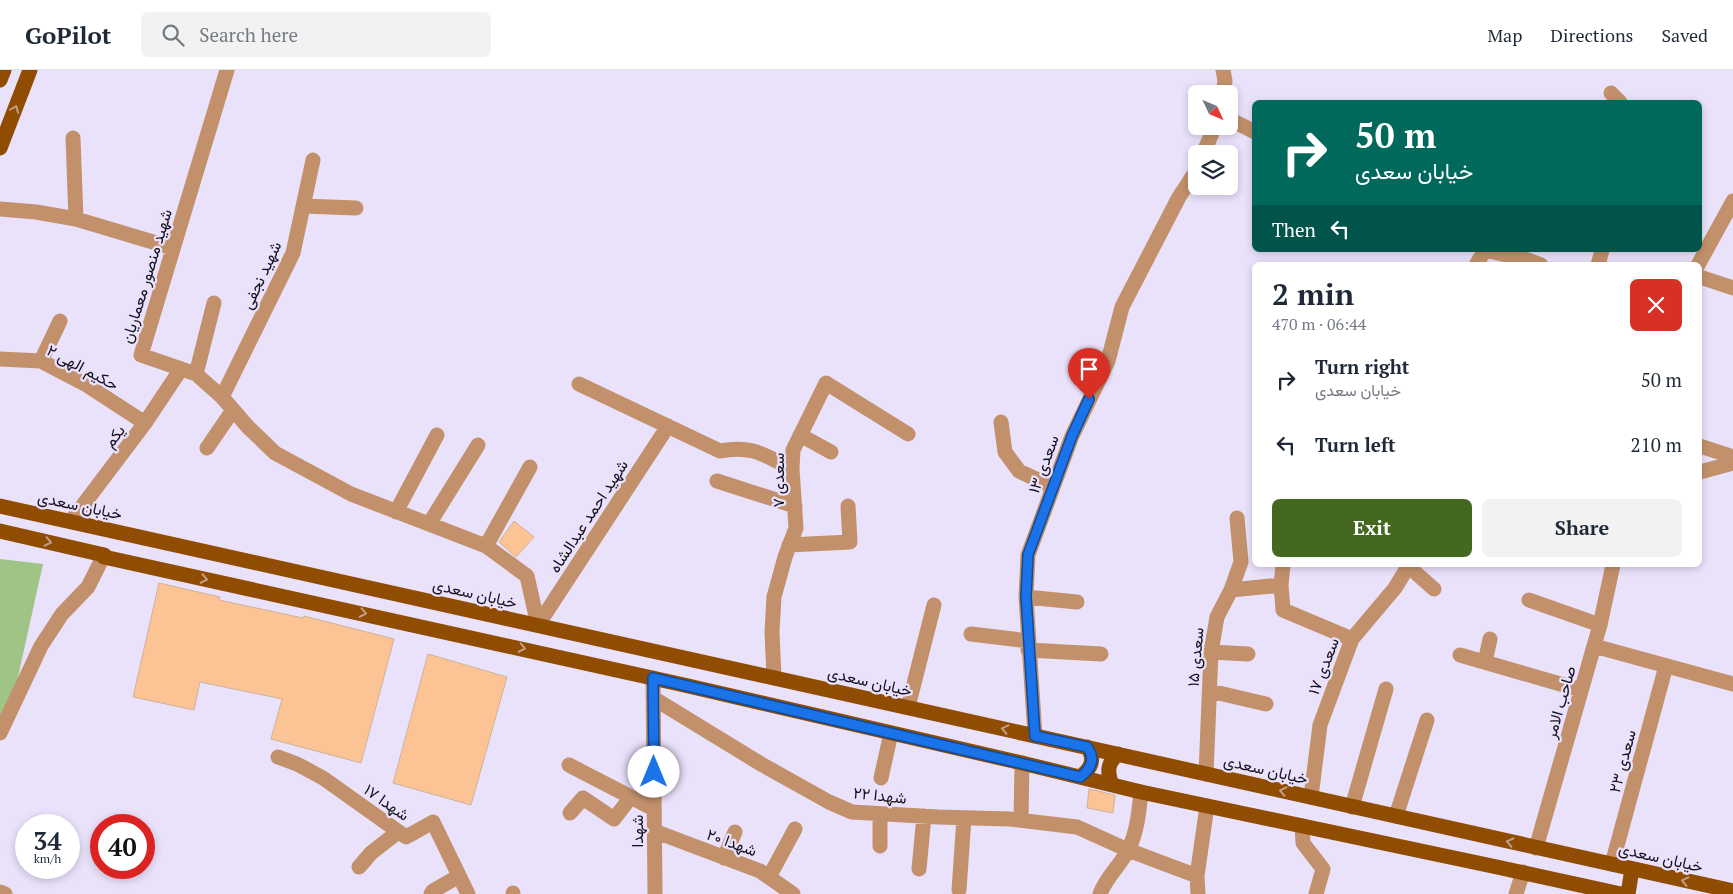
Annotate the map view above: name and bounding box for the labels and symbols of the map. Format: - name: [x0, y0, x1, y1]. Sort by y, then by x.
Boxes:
- north arrow: [1188, 85, 1238, 135]
- one-way arrow: [9, 105, 19, 114]
- street label: شهید منصور معماریان: [115, 206, 177, 346]
- street label: شهید نجفی: [236, 237, 286, 313]
- street label: حکیم الهی ۲: [43, 339, 123, 395]
- pin: [1068, 348, 1110, 399]
- street label: یکم: [98, 420, 130, 452]
- street label: سعدی ۱۳: [1022, 432, 1064, 496]
- street label: سعدی ۷: [767, 453, 789, 507]
- street label: شهید احمد عبدالشاه: [543, 455, 633, 577]
- street label: خیابان سعدی: [36, 485, 125, 525]
- one-way arrow: [43, 536, 52, 547]
- one-way arrow: [200, 573, 209, 583]
- street label: خیابان سعدی: [431, 573, 520, 613]
- one-way arrow: [358, 608, 367, 618]
- street label: سعدی ۱۵: [1181, 626, 1209, 688]
- street label: سعدی ۱۷: [1302, 634, 1344, 698]
- one-way arrow: [517, 642, 526, 653]
- street label: خیابان سعدی: [826, 661, 915, 701]
- street label: صاحب الامر: [1539, 663, 1581, 742]
- one-way arrow: [1000, 724, 1009, 735]
- street label: سعدی ۲۳: [1603, 727, 1641, 795]
- position arrow: [627, 745, 679, 797]
- street label: خیابان سعدی: [1222, 749, 1311, 789]
- street label: شهدا ۱۷: [360, 778, 414, 826]
- street label: شهدا ۲۲: [852, 781, 908, 809]
- one-way arrow: [1278, 786, 1287, 797]
- speed limit sign: 40: [90, 814, 155, 879]
- street label: شهدا: [626, 815, 648, 847]
- street label: شهدا ۲۰: [704, 823, 760, 861]
- one-way arrow: [1505, 837, 1514, 848]
- street label: خیابان سعدی: [1617, 837, 1706, 877]
- one-way arrow: [1681, 876, 1690, 887]

